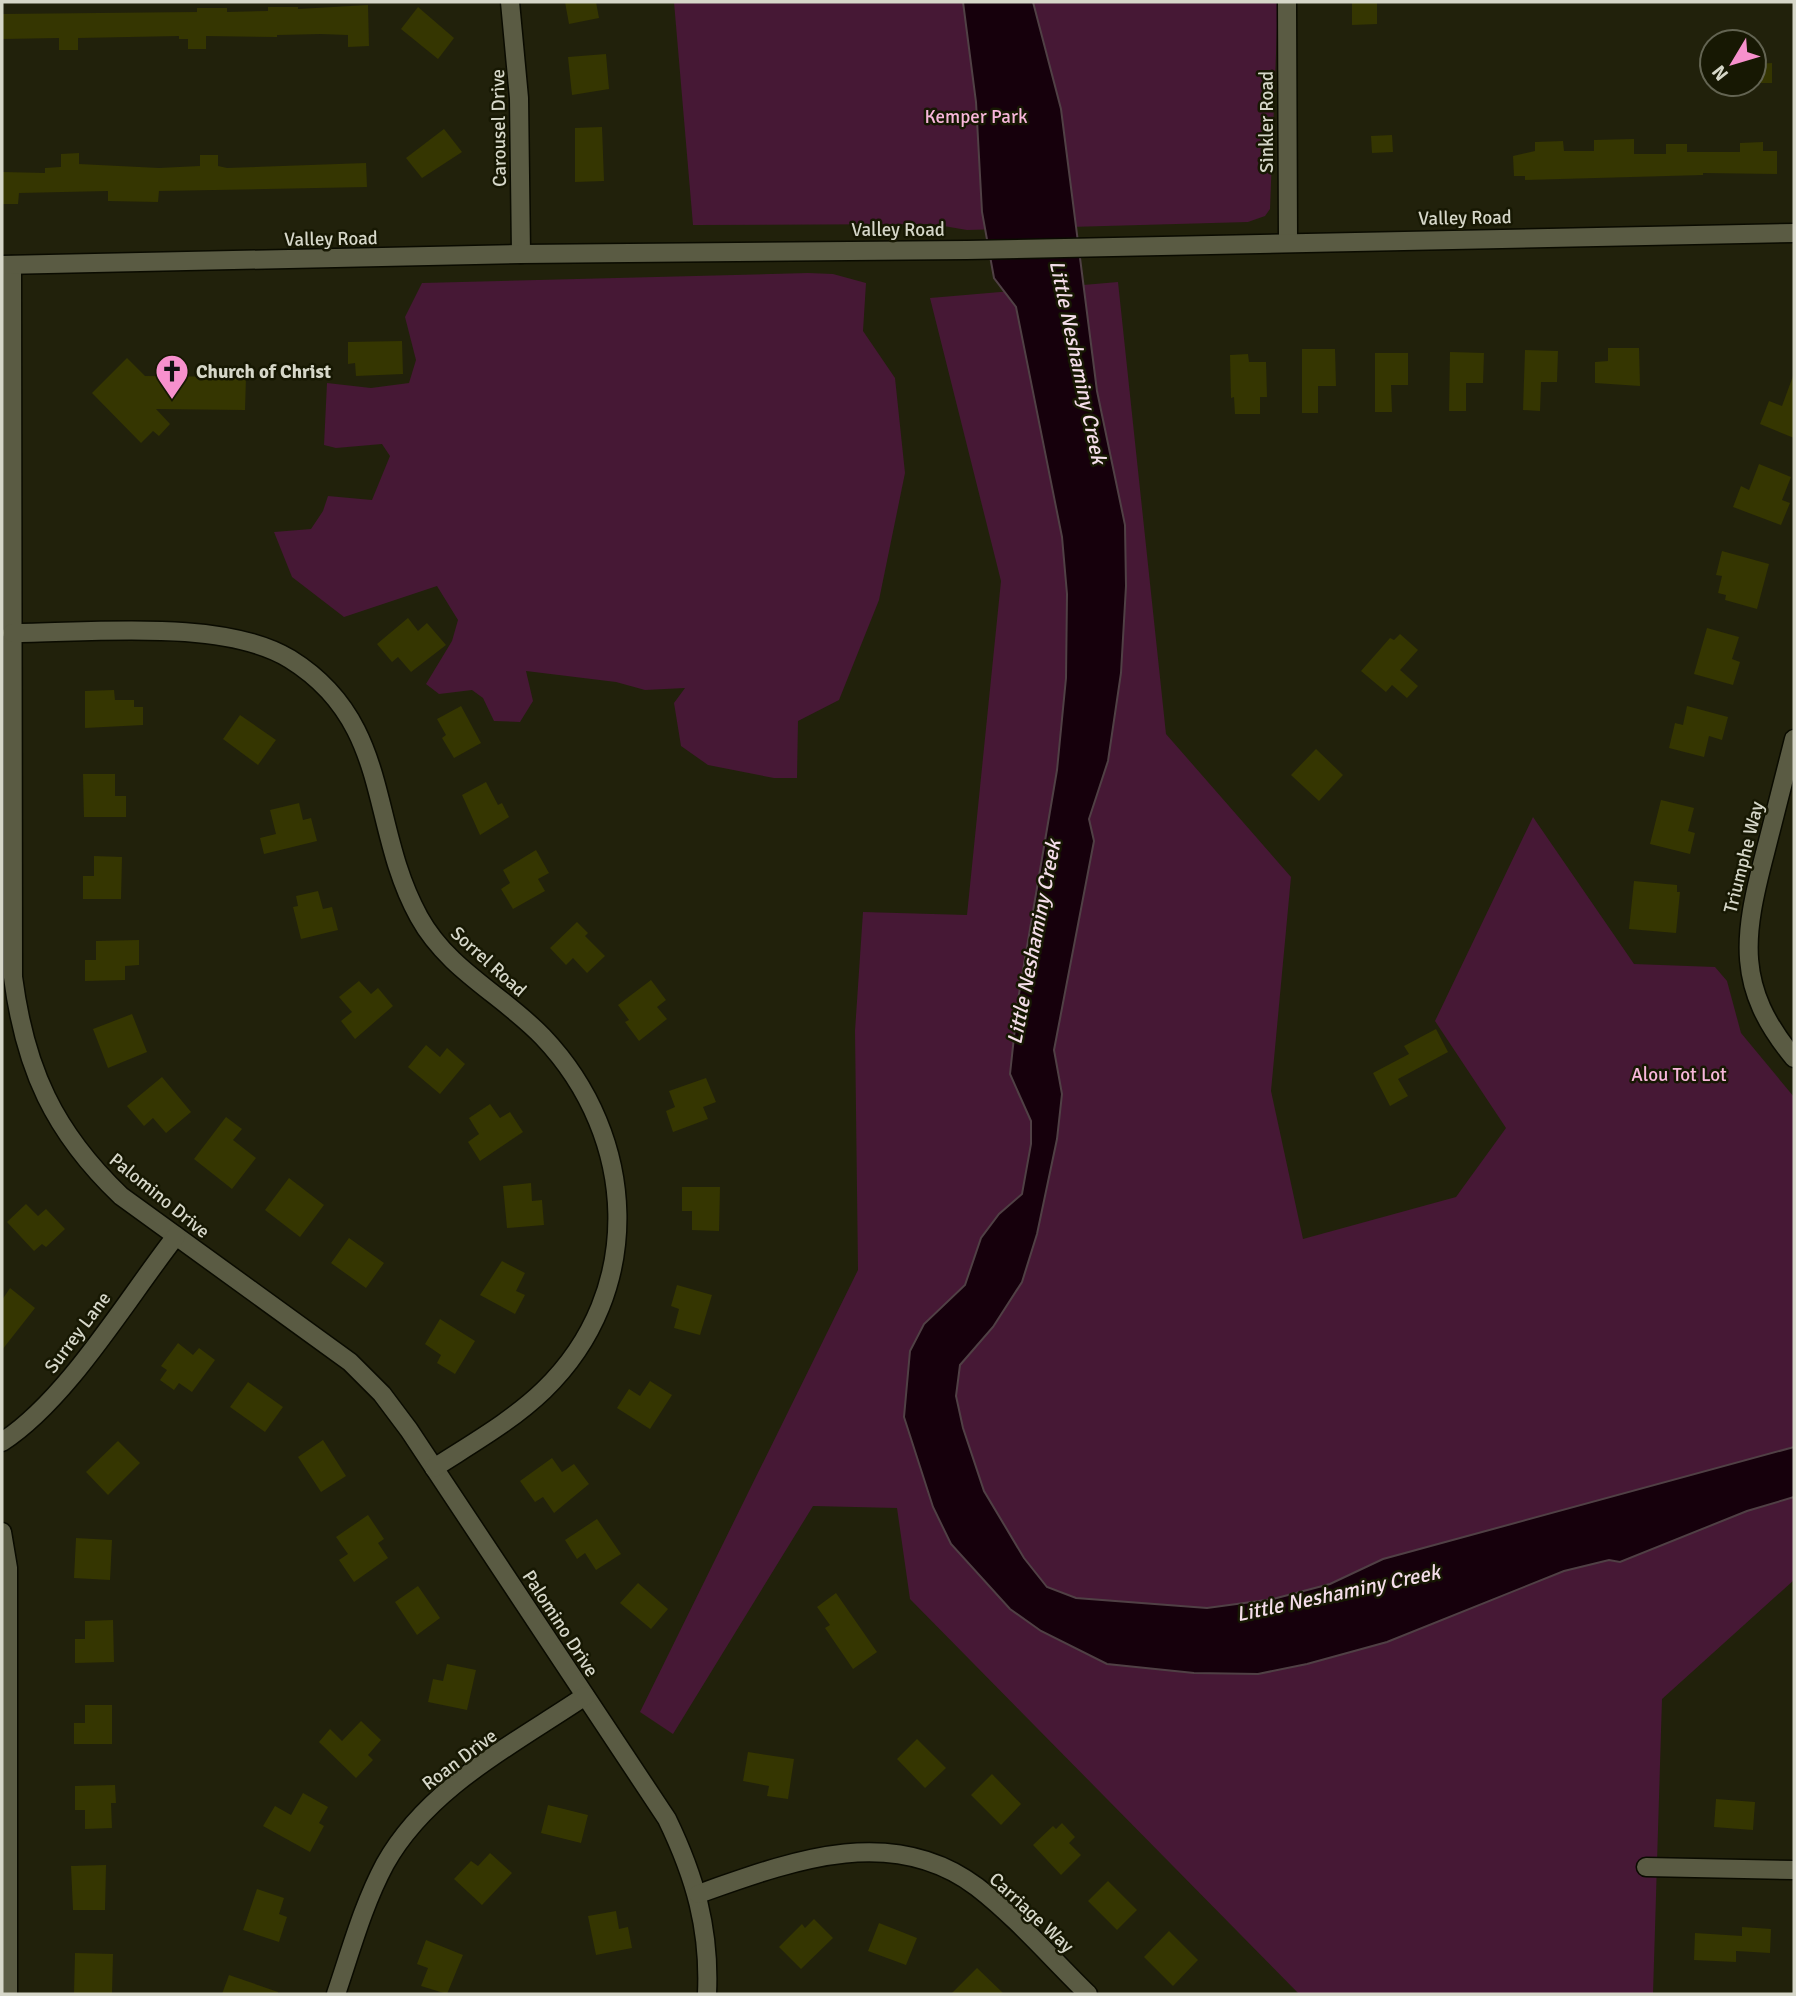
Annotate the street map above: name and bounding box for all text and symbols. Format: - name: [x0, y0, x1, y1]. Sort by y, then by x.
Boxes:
- north arrow: [1698, 28, 1768, 98]
- text: N: [1707, 60, 1734, 85]
- street label: Carousel Drive: [486, 69, 512, 187]
- street label: Sinkler Road: [1255, 71, 1279, 173]
- park label: Kemper Park: [925, 105, 1028, 129]
- street label: Valley Road: [1418, 205, 1512, 231]
- street label: Valley Road: [851, 218, 945, 242]
- street label: Valley Road: [284, 226, 378, 252]
- water label: Little Neshaminy Creek: [1044, 258, 1113, 469]
- church icon: Church of Christ: [153, 352, 191, 401]
- place label: Church of Christ: [196, 360, 331, 384]
- street label: Triumphe Way: [1719, 799, 1769, 916]
- water label: Little Neshaminy Creek: [1001, 835, 1067, 1046]
- street label: Sorrel Road: [445, 921, 531, 1002]
- park label: Alou Tot Lot: [1631, 1063, 1727, 1087]
- street label: Palomino Drive: [104, 1148, 215, 1244]
- street label: Surrey Lane: [39, 1287, 116, 1378]
- water label: Little Neshaminy Creek: [1234, 1558, 1445, 1627]
- street label: Palomino Drive: [517, 1566, 604, 1681]
- street label: Roan Drive: [417, 1724, 502, 1796]
- street label: Carriage Way: [984, 1867, 1079, 1958]

